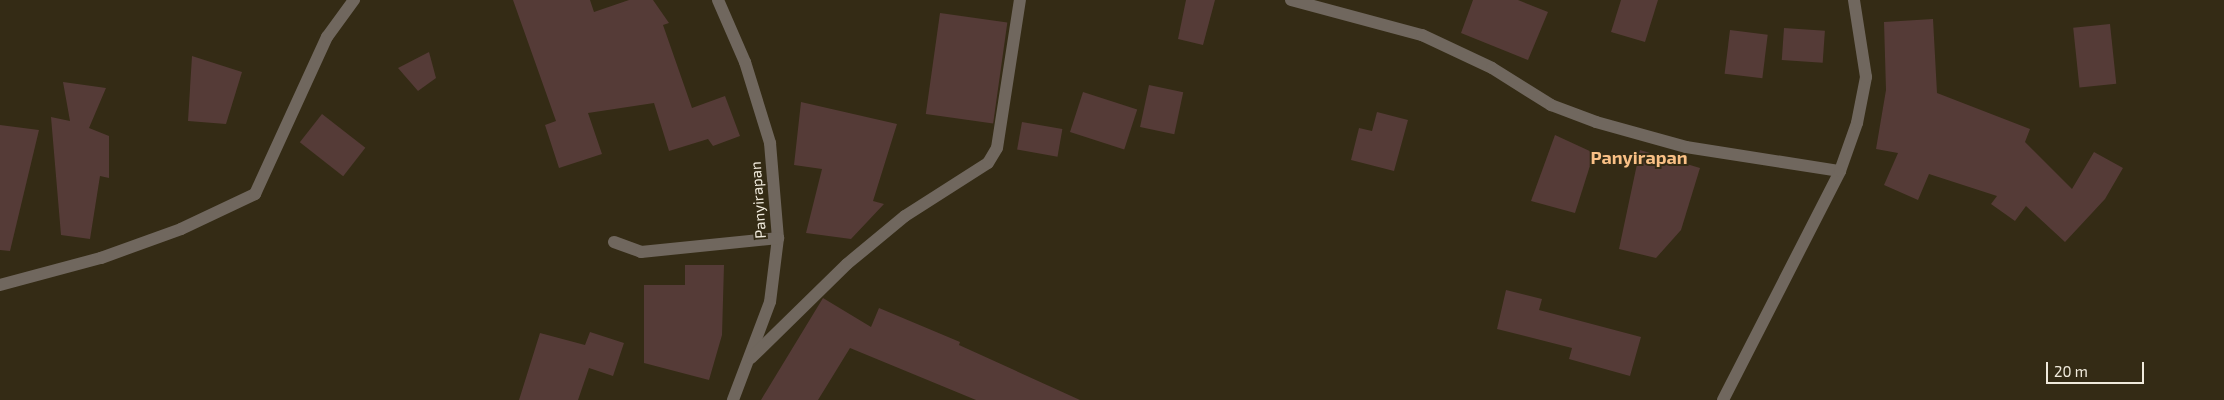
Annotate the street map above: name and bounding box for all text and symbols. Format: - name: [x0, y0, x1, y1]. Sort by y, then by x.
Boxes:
- district label: Panyirapan: [1590, 146, 1688, 168]
- street label: Panyirapan: [746, 161, 770, 239]
- scale bar: [2049, 352, 2146, 384]
- text: 20 m: [2054, 362, 2088, 380]

